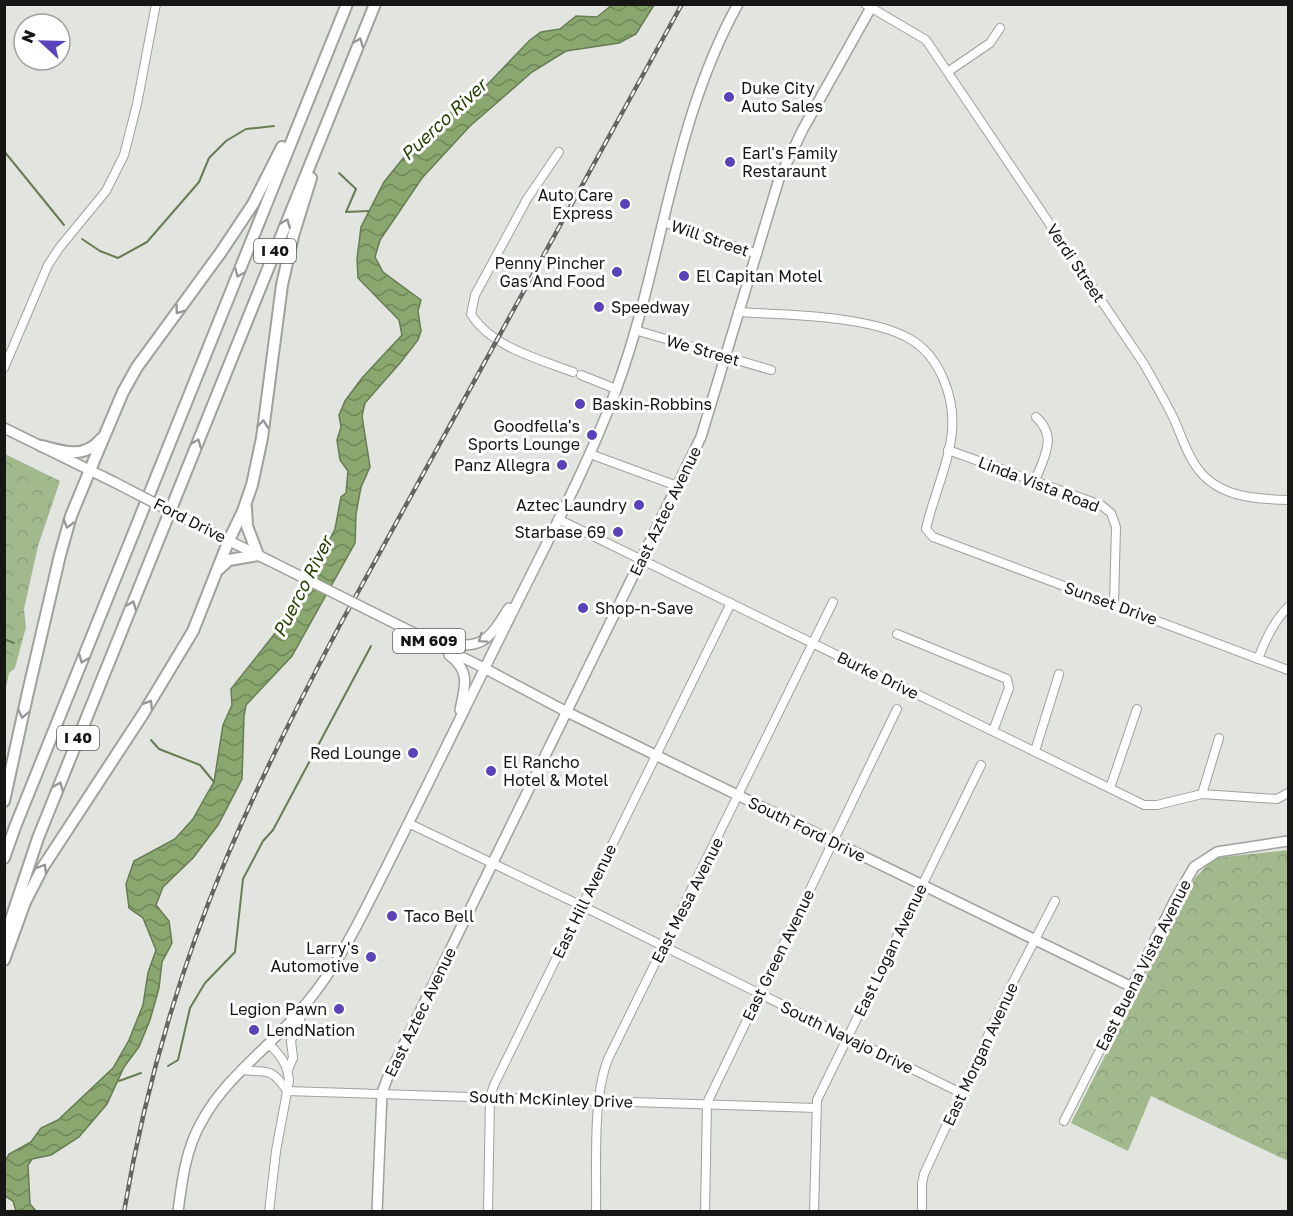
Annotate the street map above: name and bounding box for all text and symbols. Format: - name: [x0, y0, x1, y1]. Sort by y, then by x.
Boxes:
- north arrow: [12, 12, 72, 72]
- text: N: [17, 27, 40, 46]
- one-way arrow: [352, 37, 364, 48]
- water label: Puerco River: [396, 72, 493, 165]
- place label: Duke City Auto Sales: [741, 78, 823, 116]
- marker: Duke City Auto Sales: [722, 90, 736, 104]
- place label: Earl's Family Restaraunt: [742, 143, 838, 181]
- marker: Earl's Family Restaraunt: [723, 155, 737, 169]
- place label: Auto Care Express: [538, 185, 613, 223]
- marker: Auto Care Express: [618, 197, 632, 211]
- street label: Will Street: [668, 215, 752, 261]
- one-way arrow: [279, 218, 291, 229]
- street label: Verdi Street: [1042, 220, 1110, 306]
- road number: I 40: [254, 239, 296, 263]
- place label: Penny Pincher Gas And Food: [494, 253, 605, 291]
- marker: Penny Pincher Gas And Food: [610, 265, 624, 279]
- place label: El Capitan Motel: [696, 266, 822, 286]
- one-way arrow: [234, 267, 246, 278]
- marker: El Capitan Motel: [677, 269, 691, 283]
- place label: Speedway: [611, 297, 690, 317]
- marker: Speedway: [592, 300, 606, 314]
- one-way arrow: [175, 303, 186, 314]
- street label: We Street: [664, 330, 742, 370]
- place label: Baskin-Robbins: [592, 394, 712, 414]
- marker: Baskin-Robbins: [573, 397, 587, 411]
- place label: Goodfella's Sports Lounge: [468, 416, 580, 454]
- one-way arrow: [257, 420, 269, 429]
- marker: Goodfella's Sports Lounge: [585, 428, 599, 442]
- one-way arrow: [190, 438, 202, 449]
- street label: East Aztec Avenue: [625, 443, 705, 579]
- street label: Linda Vista Road: [976, 452, 1102, 516]
- place label: Panz Allegra: [454, 455, 550, 475]
- marker: Panz Allegra: [555, 458, 569, 472]
- street label: Ford Drive: [150, 493, 230, 547]
- place label: Aztec Laundry: [516, 495, 627, 515]
- marker: Aztec Laundry: [632, 498, 646, 512]
- one-way arrow: [63, 519, 76, 529]
- place label: Starbase 69: [514, 522, 606, 542]
- marker: Starbase 69: [611, 525, 625, 539]
- water label: Puerco River: [267, 530, 338, 640]
- street label: Sunset Drive: [1062, 577, 1160, 629]
- place label: Shop-n-Save: [595, 598, 693, 618]
- one-way arrow: [125, 601, 137, 612]
- marker: Shop-n-Save: [576, 601, 590, 615]
- road number: NM 609: [393, 629, 465, 653]
- one-way arrow: [478, 632, 489, 643]
- street label: Burke Drive: [834, 647, 922, 703]
- one-way arrow: [78, 653, 90, 664]
- one-way arrow: [142, 700, 154, 710]
- one-way arrow: [17, 709, 30, 719]
- road number: I 40: [57, 726, 99, 750]
- place label: Red Lounge: [310, 743, 401, 763]
- marker: Red Lounge: [406, 746, 420, 760]
- place label: El Rancho Hotel & Motel: [503, 752, 608, 790]
- marker: El Rancho Hotel & Motel: [484, 764, 498, 778]
- one-way arrow: [52, 782, 64, 793]
- street label: South Ford Drive: [745, 792, 869, 866]
- street label: East Mesa Avenue: [647, 834, 727, 966]
- street label: East Hill Avenue: [548, 841, 620, 961]
- one-way arrow: [36, 864, 47, 874]
- street label: East Buena Vista Avenue: [1091, 876, 1195, 1054]
- street label: East Logan Avenue: [849, 880, 931, 1020]
- street label: East Green Avenue: [738, 886, 818, 1024]
- place label: Taco Bell: [404, 906, 474, 926]
- marker: Taco Bell: [385, 909, 399, 923]
- place label: Larry's Automotive: [271, 938, 359, 976]
- street label: East Aztec Avenue: [380, 944, 460, 1080]
- marker: Larry's Automotive: [364, 950, 378, 964]
- street label: East Morgan Avenue: [938, 979, 1022, 1129]
- street label: South Navajo Drive: [777, 996, 917, 1078]
- place label: Legion Pawn: [229, 999, 327, 1019]
- marker: Legion Pawn: [332, 1002, 346, 1016]
- place label: LendNation: [266, 1020, 355, 1040]
- marker: LendNation: [247, 1023, 261, 1037]
- street label: South McKinley Drive: [469, 1086, 633, 1112]

